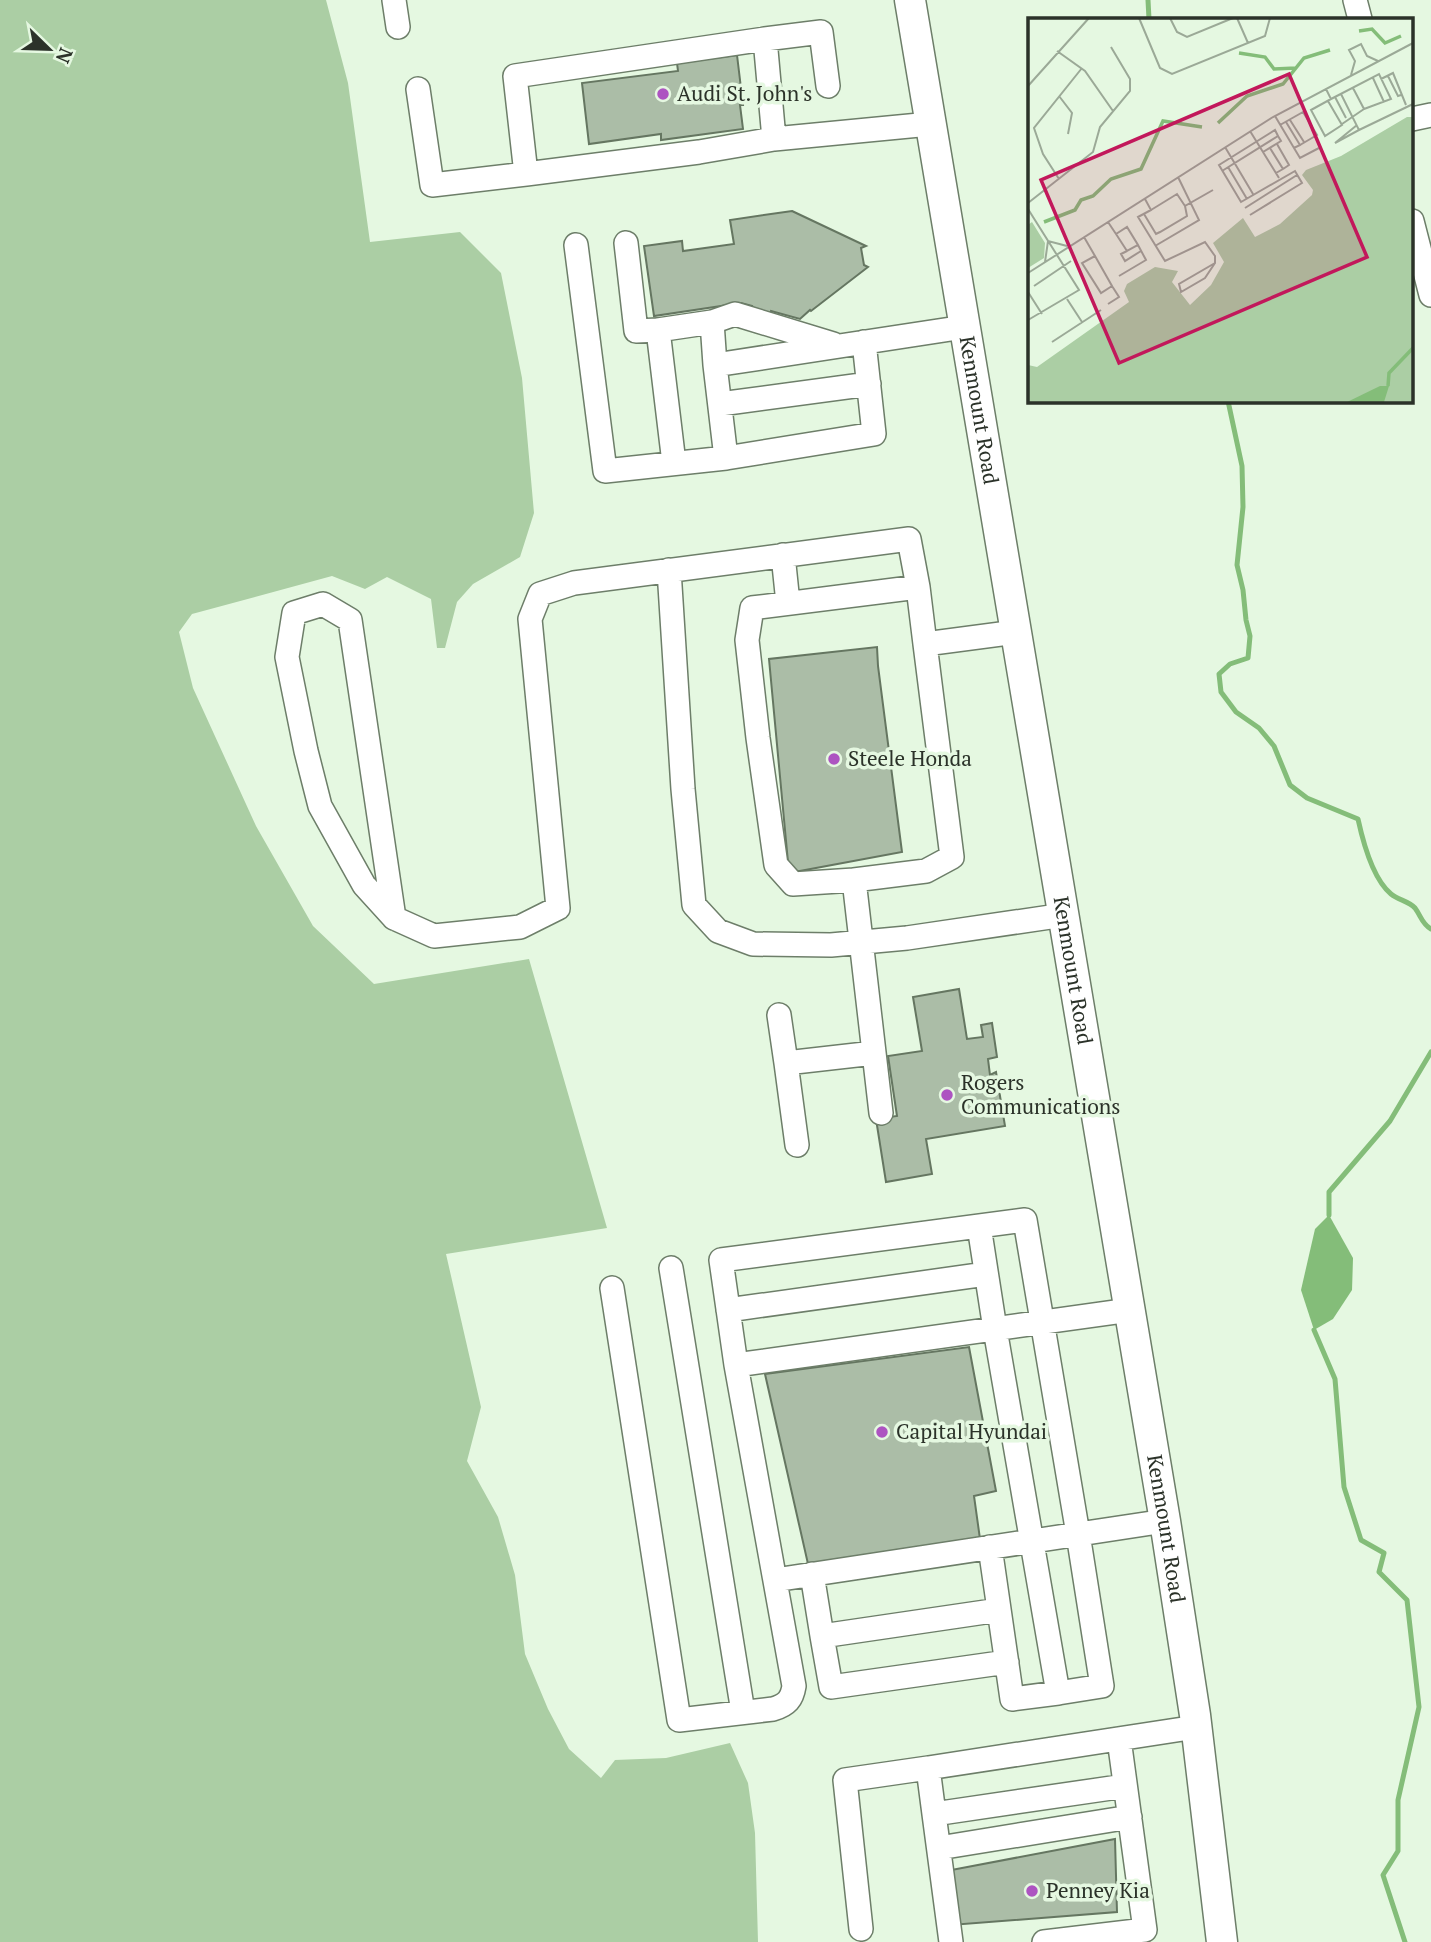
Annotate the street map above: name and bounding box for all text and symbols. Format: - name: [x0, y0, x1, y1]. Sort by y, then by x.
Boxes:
- north arrow: [14, 14, 84, 84]
- inset map: [1028, 18, 1414, 402]
- text: N: [51, 44, 79, 68]
- place label: Audi St. John's: [677, 79, 812, 107]
- marker: Audi St. John's: [655, 86, 671, 102]
- street label: Kenmount Road: [954, 334, 1006, 487]
- place label: Steele Honda: [848, 744, 972, 772]
- marker: Steele Honda: [826, 751, 842, 767]
- street label: Kenmount Road: [1048, 894, 1100, 1047]
- place label: Rogers Communications: [961, 1068, 1120, 1120]
- marker: Rogers Communications: [939, 1087, 955, 1103]
- place label: Capital Hyundai: [896, 1417, 1047, 1445]
- marker: Capital Hyundai: [874, 1424, 890, 1440]
- street label: Kenmount Road: [1141, 1452, 1193, 1605]
- place label: Penney Kia: [1046, 1876, 1150, 1904]
- marker: Penney Kia: [1024, 1883, 1040, 1899]

